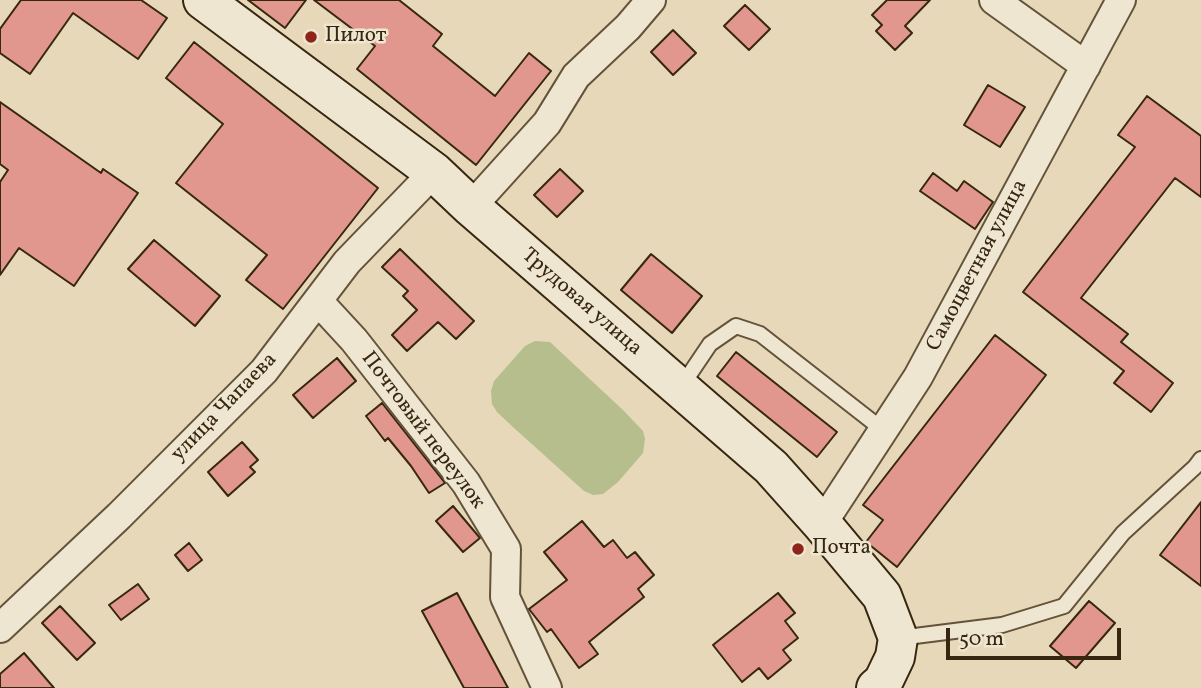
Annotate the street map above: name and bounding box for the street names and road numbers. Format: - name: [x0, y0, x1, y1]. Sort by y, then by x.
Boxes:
- street label: Самоцветная улица: [922, 176, 1034, 356]
- street label: Трудовая улица: [515, 244, 647, 362]
- street label: Почтовый переулок: [355, 347, 489, 515]
- street label: улица Чапаева: [167, 348, 283, 468]

